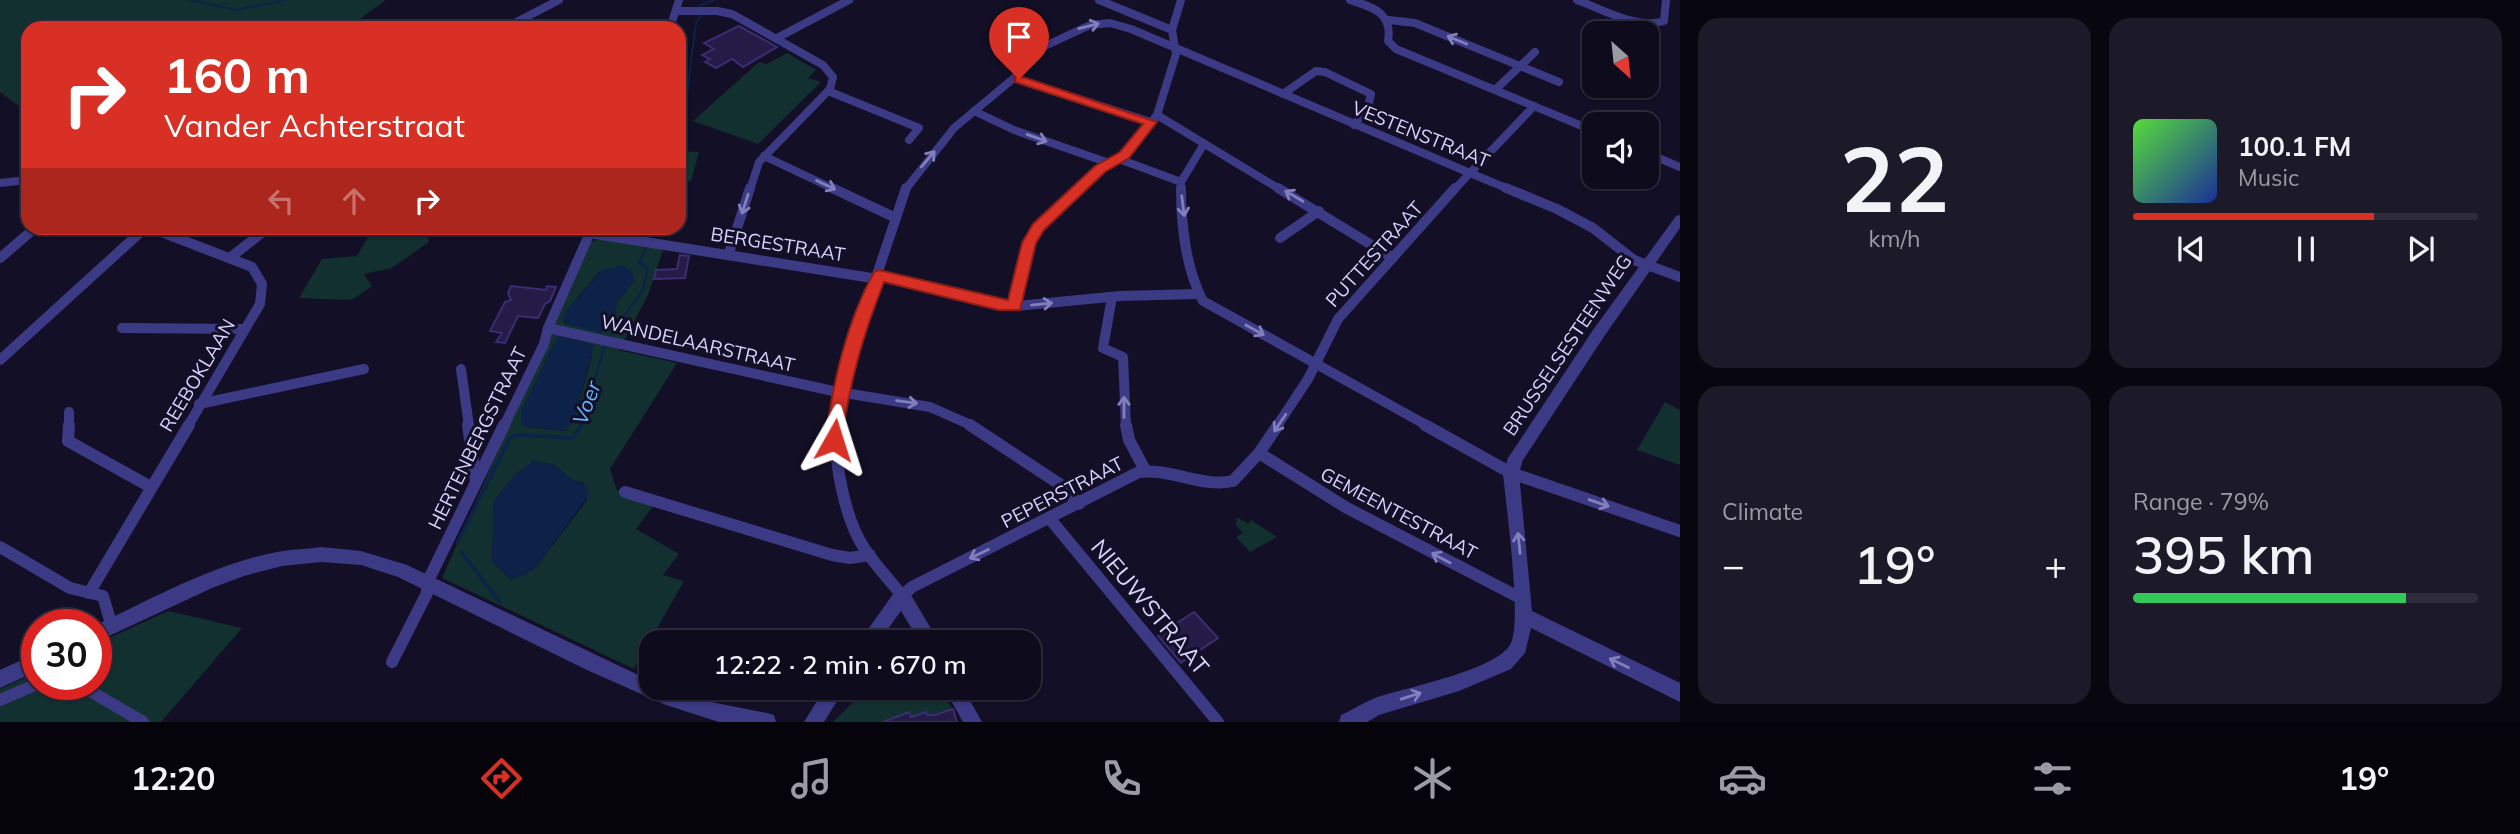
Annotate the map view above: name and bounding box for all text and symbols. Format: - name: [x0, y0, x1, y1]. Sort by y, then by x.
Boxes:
- pin: [989, 7, 1049, 79]
- icon: arrive: [1000, 18, 1038, 56]
- one-way arrow: [1077, 19, 1099, 32]
- north arrow: [1582, 21, 1659, 98]
- map controls: [1582, 21, 1659, 189]
- one-way arrow: [1446, 33, 1468, 46]
- text: 160 m: [164, 44, 310, 105]
- icon: right: [49, 49, 140, 140]
- street label: VESTENSTRAAT: [1349, 95, 1494, 173]
- text: Vander Achterstraat: [164, 105, 465, 145]
- button: sound: [1582, 112, 1659, 189]
- text: 22: [1840, 121, 1949, 235]
- text: 100.1 FM: [2238, 130, 2351, 163]
- one-way arrow: [1025, 133, 1047, 145]
- one-way arrow: [920, 151, 936, 169]
- text: Music: [2238, 163, 2299, 192]
- one-way arrow: [815, 179, 836, 193]
- icon: left: [262, 182, 300, 220]
- icon: ahead: [335, 182, 373, 220]
- icon: right: [408, 182, 446, 220]
- one-way arrow: [1284, 188, 1304, 202]
- one-way arrow: [738, 192, 750, 214]
- one-way arrow: [1176, 194, 1189, 217]
- street label: PUTTESTRAAT: [1320, 196, 1428, 312]
- street label: BERGESTRAAT: [709, 222, 848, 267]
- text: km/h: [1868, 224, 1921, 253]
- icon: previous: [2172, 230, 2210, 268]
- icon: pause: [2287, 230, 2325, 268]
- icon: next: [2402, 230, 2440, 268]
- street label: BRUSSELSESTEENWEG: [1497, 250, 1637, 440]
- one-way arrow: [1030, 298, 1053, 311]
- street label: WANDELAARSTRAAT: [599, 309, 798, 377]
- street label: REEBOKLAAN: [154, 314, 240, 436]
- one-way arrow: [1245, 323, 1265, 337]
- street label: HERTENBERGSTRAAT: [422, 342, 532, 533]
- water label: Voer: [566, 376, 606, 428]
- one-way arrow: [895, 396, 918, 409]
- one-way arrow: [1117, 396, 1131, 419]
- position arrow: [797, 403, 871, 477]
- one-way arrow: [1272, 413, 1287, 432]
- street label: PEPERSTRAAT: [997, 451, 1128, 533]
- street label: GEMEENTESTRAAT: [1316, 461, 1482, 565]
- text: Range · 79%: [2133, 487, 2269, 516]
- text: Climate: [1722, 497, 1803, 526]
- one-way arrow: [1588, 498, 1610, 510]
- text: 395 km: [2133, 522, 2314, 587]
- one-way arrow: [1512, 532, 1525, 554]
- text: 19°: [1854, 532, 1935, 597]
- street label: NIEUWSTRAAT: [1085, 533, 1216, 681]
- text: −: [1722, 541, 1745, 589]
- text: +: [2044, 541, 2067, 589]
- one-way arrow: [969, 547, 990, 561]
- one-way arrow: [1432, 551, 1452, 565]
- speed limit sign: 30: [21, 609, 112, 700]
- text: 12:22 · 2 min · 670 m: [713, 648, 967, 681]
- one-way arrow: [1609, 655, 1630, 669]
- one-way arrow: [1399, 689, 1421, 702]
- icon: directions: [477, 754, 526, 803]
- icon: music: [787, 754, 836, 803]
- icon: phone: [1097, 754, 1146, 803]
- icon: climate: [1408, 754, 1457, 803]
- icon: car: [1718, 754, 1767, 803]
- icon: filters: [2028, 754, 2077, 803]
- text: 12:20: [131, 758, 215, 798]
- text: 19°: [2339, 758, 2389, 798]

